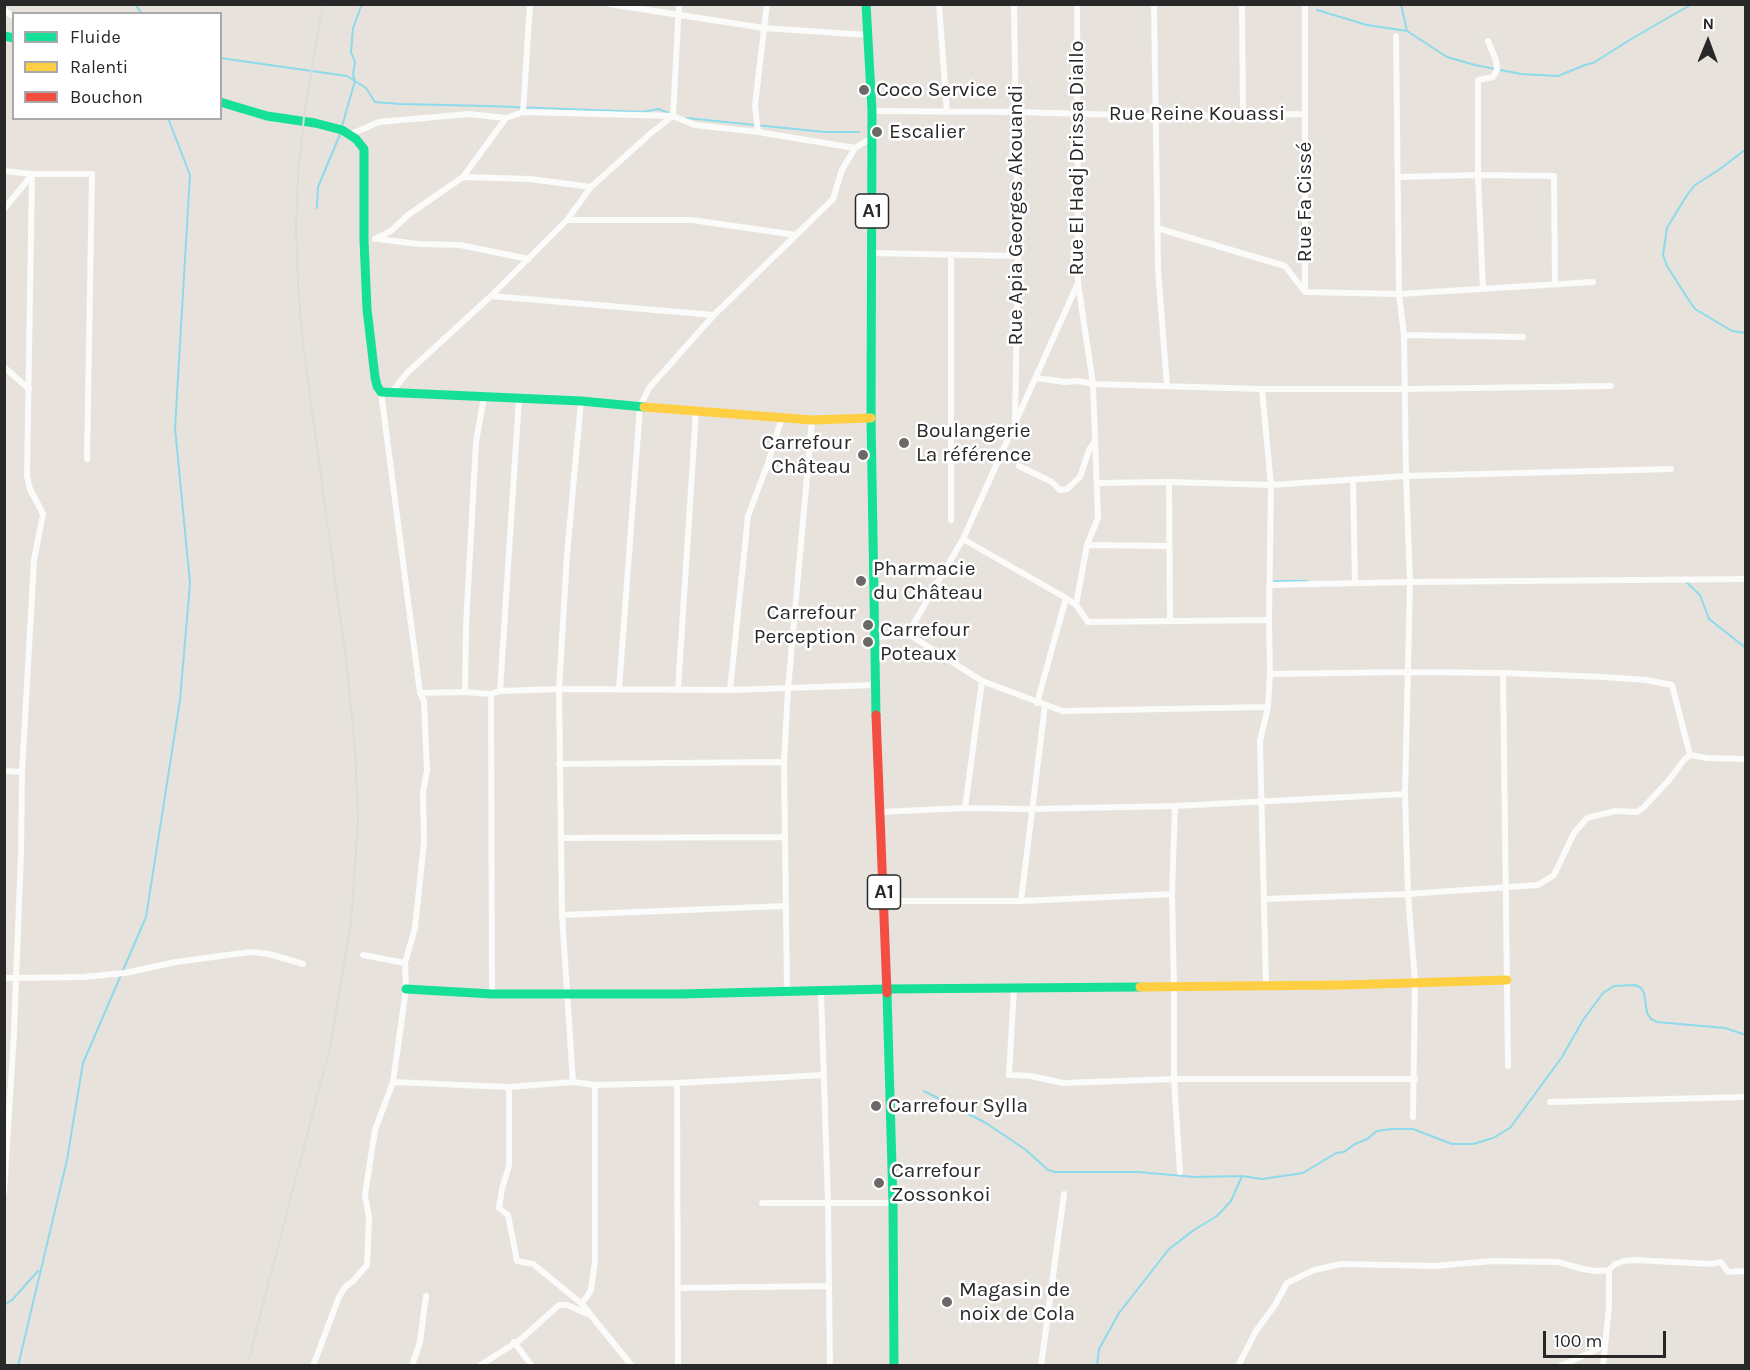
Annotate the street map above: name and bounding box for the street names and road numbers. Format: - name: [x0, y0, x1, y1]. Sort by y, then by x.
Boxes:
- street label: Rue El Hadj Drissa Diallo: [1064, 41, 1090, 275]
- street label: Rue Apia Georges Akouandi: [1003, 84, 1029, 346]
- street label: Rue Reine Kouassi: [1109, 101, 1285, 127]
- street label: Rue Fa Cissé: [1292, 142, 1318, 262]
- road number: A1: [856, 194, 888, 228]
- road number: A1: [868, 875, 900, 909]

